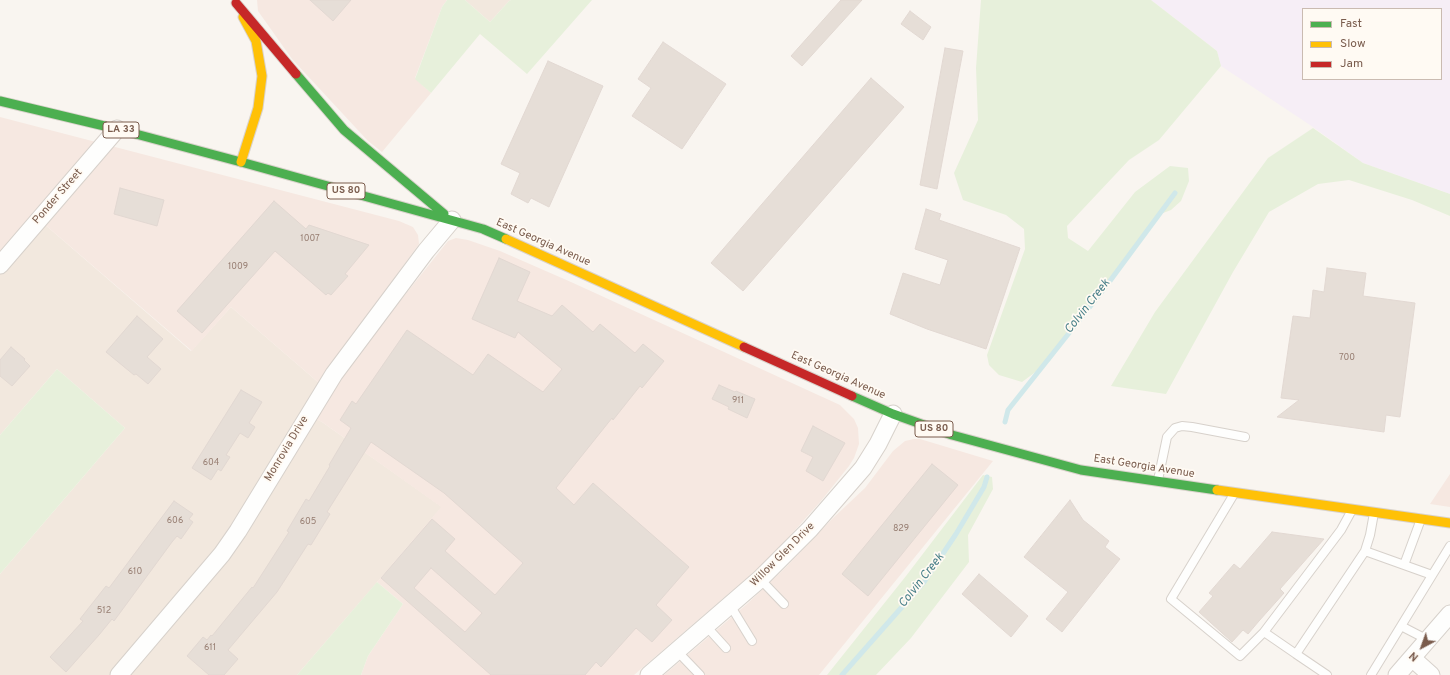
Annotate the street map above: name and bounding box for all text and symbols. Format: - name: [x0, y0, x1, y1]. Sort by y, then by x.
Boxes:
- legend: [1302, 8, 1442, 80]
- text: Fast: [1340, 16, 1362, 32]
- text: Slow: [1340, 36, 1366, 52]
- text: Jam: [1340, 56, 1363, 72]
- road number: LA 33: [103, 122, 139, 138]
- street label: Ponder Street: [30, 167, 86, 227]
- road number: US 80: [327, 183, 365, 199]
- street label: East Georgia Avenue: [494, 216, 592, 270]
- house number: 1007: [300, 234, 320, 244]
- house number: 1009: [228, 262, 248, 272]
- water label: Colvin Creek: [1062, 277, 1114, 337]
- street label: East Georgia Avenue: [789, 349, 887, 403]
- house number: 700: [1339, 353, 1355, 363]
- house number: 911: [732, 396, 744, 406]
- street label: Monrovia Drive: [262, 414, 312, 484]
- road number: US 80: [915, 421, 953, 437]
- street label: East Georgia Avenue: [1093, 453, 1195, 481]
- house number: 604: [203, 458, 219, 468]
- house number: 606: [167, 516, 183, 526]
- house number: 605: [300, 517, 316, 527]
- street label: Willow Glen Drive: [748, 520, 818, 590]
- house number: 829: [893, 524, 909, 534]
- water label: Colvin Creek: [896, 551, 948, 611]
- house number: 610: [128, 567, 142, 577]
- house number: 512: [97, 606, 111, 616]
- north arrow: [1402, 627, 1442, 667]
- house number: 611: [204, 643, 216, 653]
- text: N: [1407, 648, 1422, 664]

